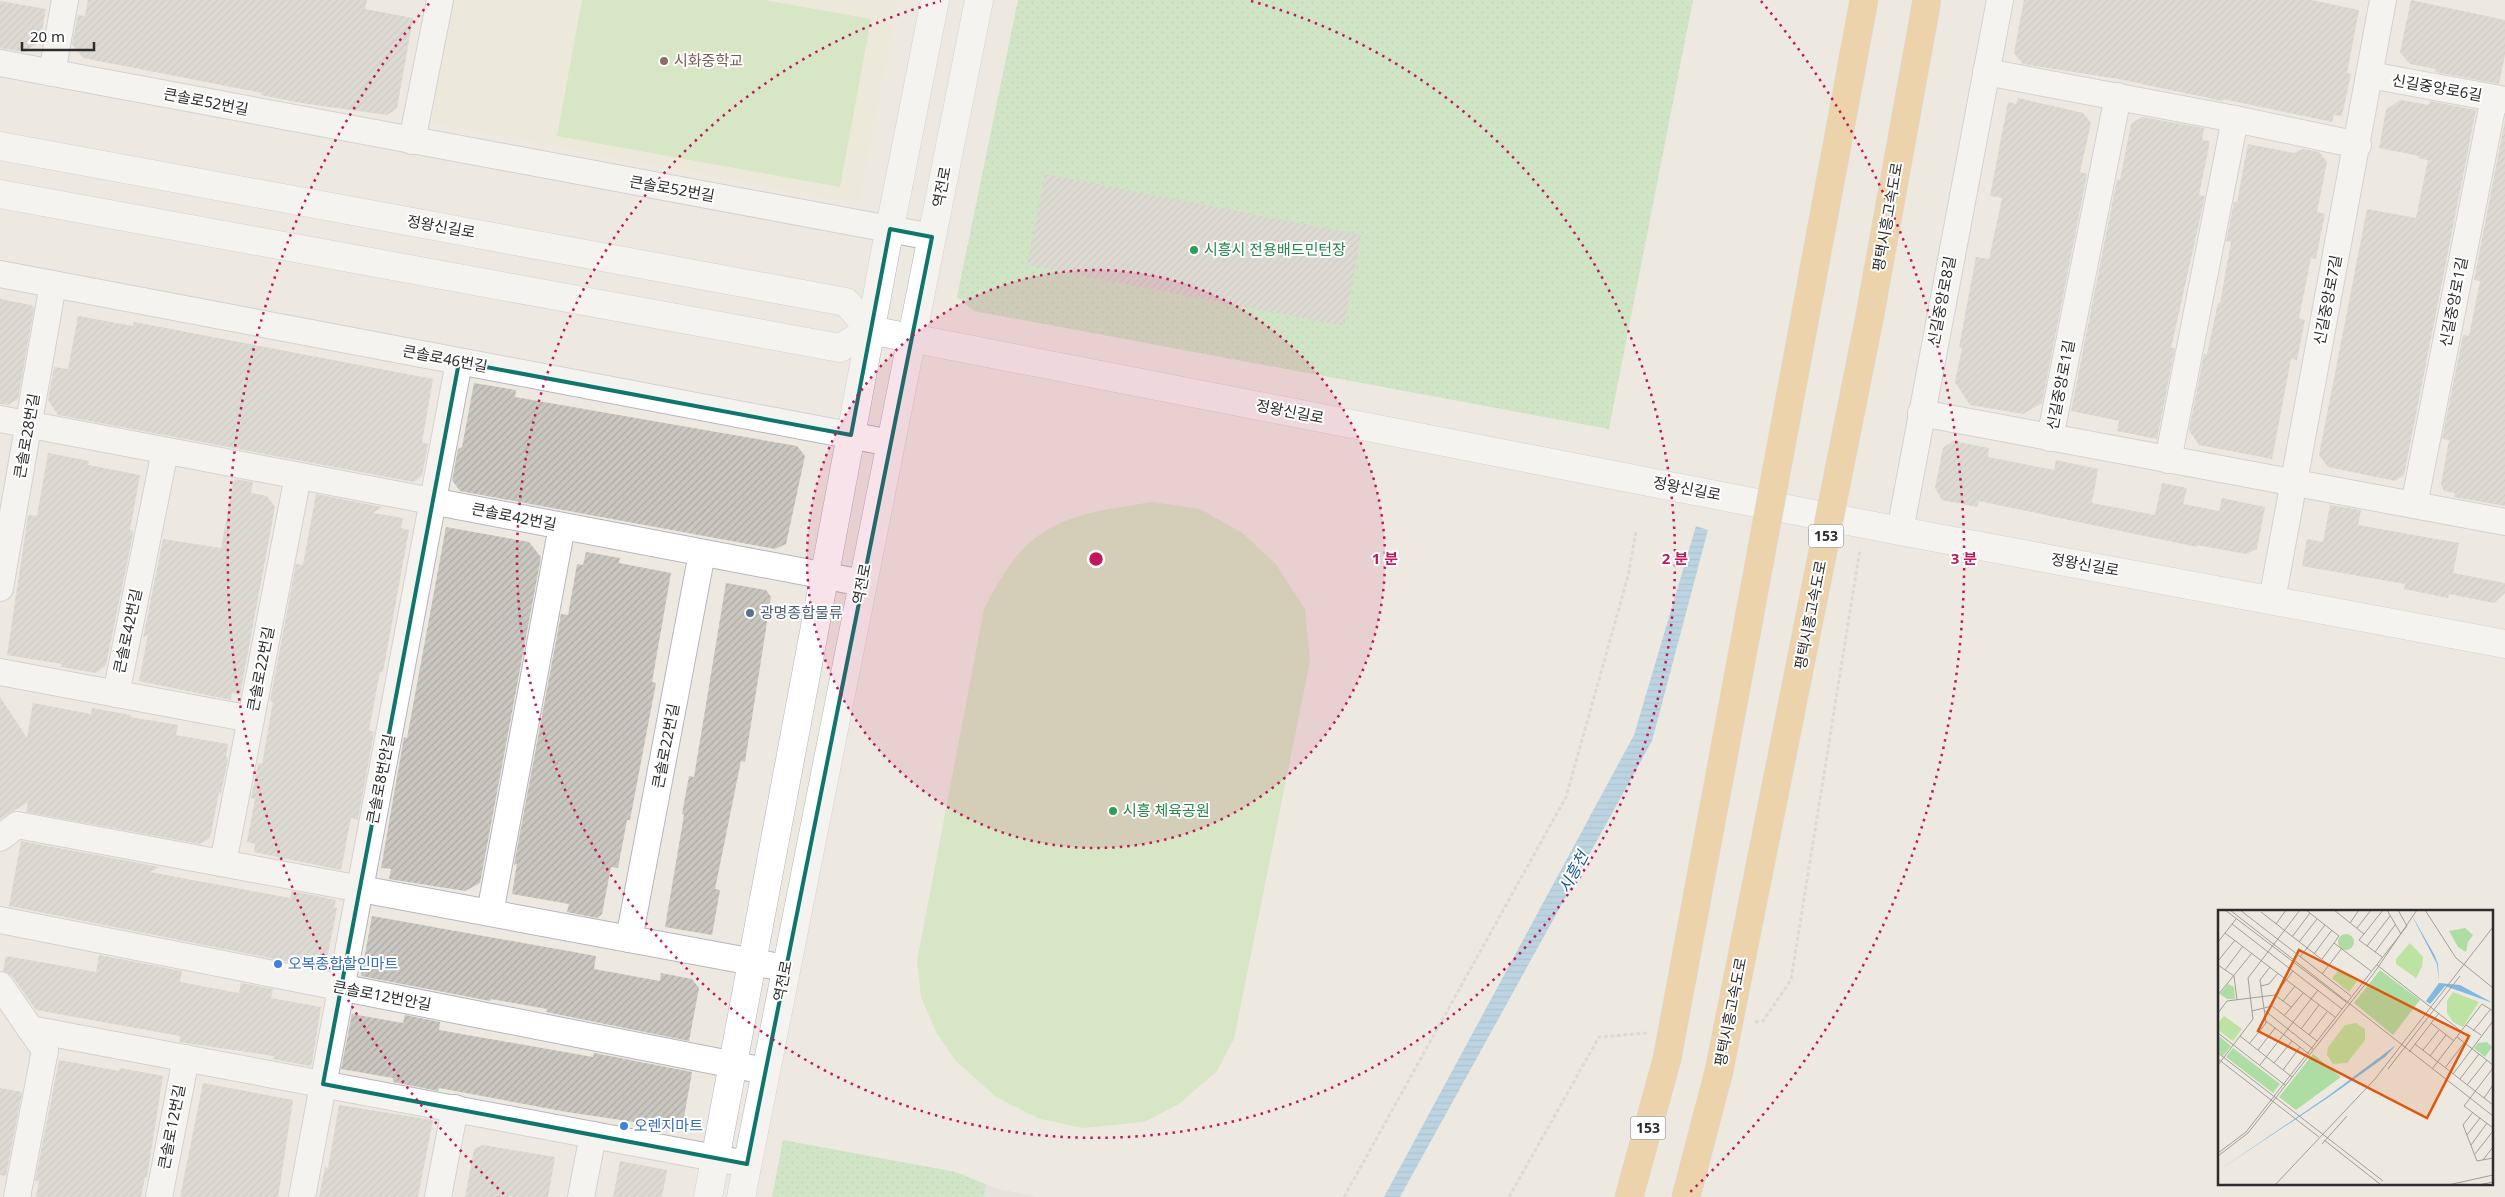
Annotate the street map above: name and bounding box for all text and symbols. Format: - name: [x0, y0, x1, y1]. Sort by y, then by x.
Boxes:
- scale bar: [22, 20, 95, 52]
- text: 20 m: [30, 26, 65, 46]
- place label: 시화중학교: [674, 50, 743, 70]
- marker: 시화중학교: [658, 55, 670, 67]
- street label: 신길중앙로6길: [2390, 69, 2484, 105]
- street label: 큰솔로52번길: [162, 83, 250, 119]
- street label: 평택시흥고속도로: [1868, 161, 1906, 273]
- street label: 역전로: [927, 165, 955, 209]
- street label: 큰솔로52번길: [628, 171, 716, 205]
- street label: 정왕신길로: [405, 210, 477, 242]
- place label: 시흥시 전용배드민턴장: [1204, 239, 1346, 259]
- marker: 시흥시 전용배드민턴장: [1188, 244, 1200, 256]
- street label: 신길중앙로7길: [2308, 253, 2346, 347]
- street label: 신길중앙로8길: [1922, 254, 1960, 348]
- street label: 신길중앙로1길: [2434, 255, 2472, 349]
- street label: 신길중앙로1길: [2041, 338, 2079, 432]
- street label: 큰솔로46번길: [401, 340, 489, 376]
- street label: 큰솔로28번길: [9, 392, 43, 480]
- street label: 정왕신길로: [1254, 395, 1326, 427]
- street label: 정왕신길로: [1651, 472, 1723, 504]
- street label: 큰솔로42번길: [470, 498, 558, 534]
- road number: 153: [1808, 524, 1844, 548]
- text: 1 분: [1372, 548, 1398, 568]
- text: 2 분: [1662, 548, 1688, 568]
- text: 3 분: [1951, 548, 1977, 568]
- street label: 정왕신길로: [2049, 548, 2121, 580]
- centre of rings: [1087, 550, 1105, 568]
- street label: 평택시흥고속도로: [1790, 559, 1830, 671]
- street label: 역전로: [847, 562, 875, 606]
- street label: 큰솔로42번길: [108, 587, 146, 675]
- place label: 광명종합물류: [760, 602, 843, 622]
- marker: 광명종합물류: [744, 607, 756, 619]
- street label: 큰솔로22번길: [242, 625, 278, 713]
- street label: 큰솔로22번길: [647, 702, 683, 790]
- street label: 큰솔로8번안길: [361, 732, 399, 826]
- place label: 시흥 체육공원: [1123, 800, 1210, 820]
- marker: 시흥 체육공원: [1107, 805, 1119, 817]
- water label: 시흥천: [1553, 845, 1594, 897]
- inset map: [2218, 910, 2492, 1184]
- place label: 오복종합할인마트: [288, 953, 399, 973]
- street label: 평택시흥고속도로: [1710, 956, 1750, 1068]
- marker: 오복종합할인마트: [272, 958, 284, 970]
- street label: 역전로: [768, 959, 796, 1003]
- street label: 큰솔로12번안길: [331, 976, 433, 1014]
- street label: 큰솔로12번길: [153, 1083, 189, 1171]
- place label: 오렌지마트: [634, 1115, 703, 1135]
- road number: 153: [1630, 1116, 1666, 1140]
- marker: 오렌지마트: [618, 1120, 630, 1132]

